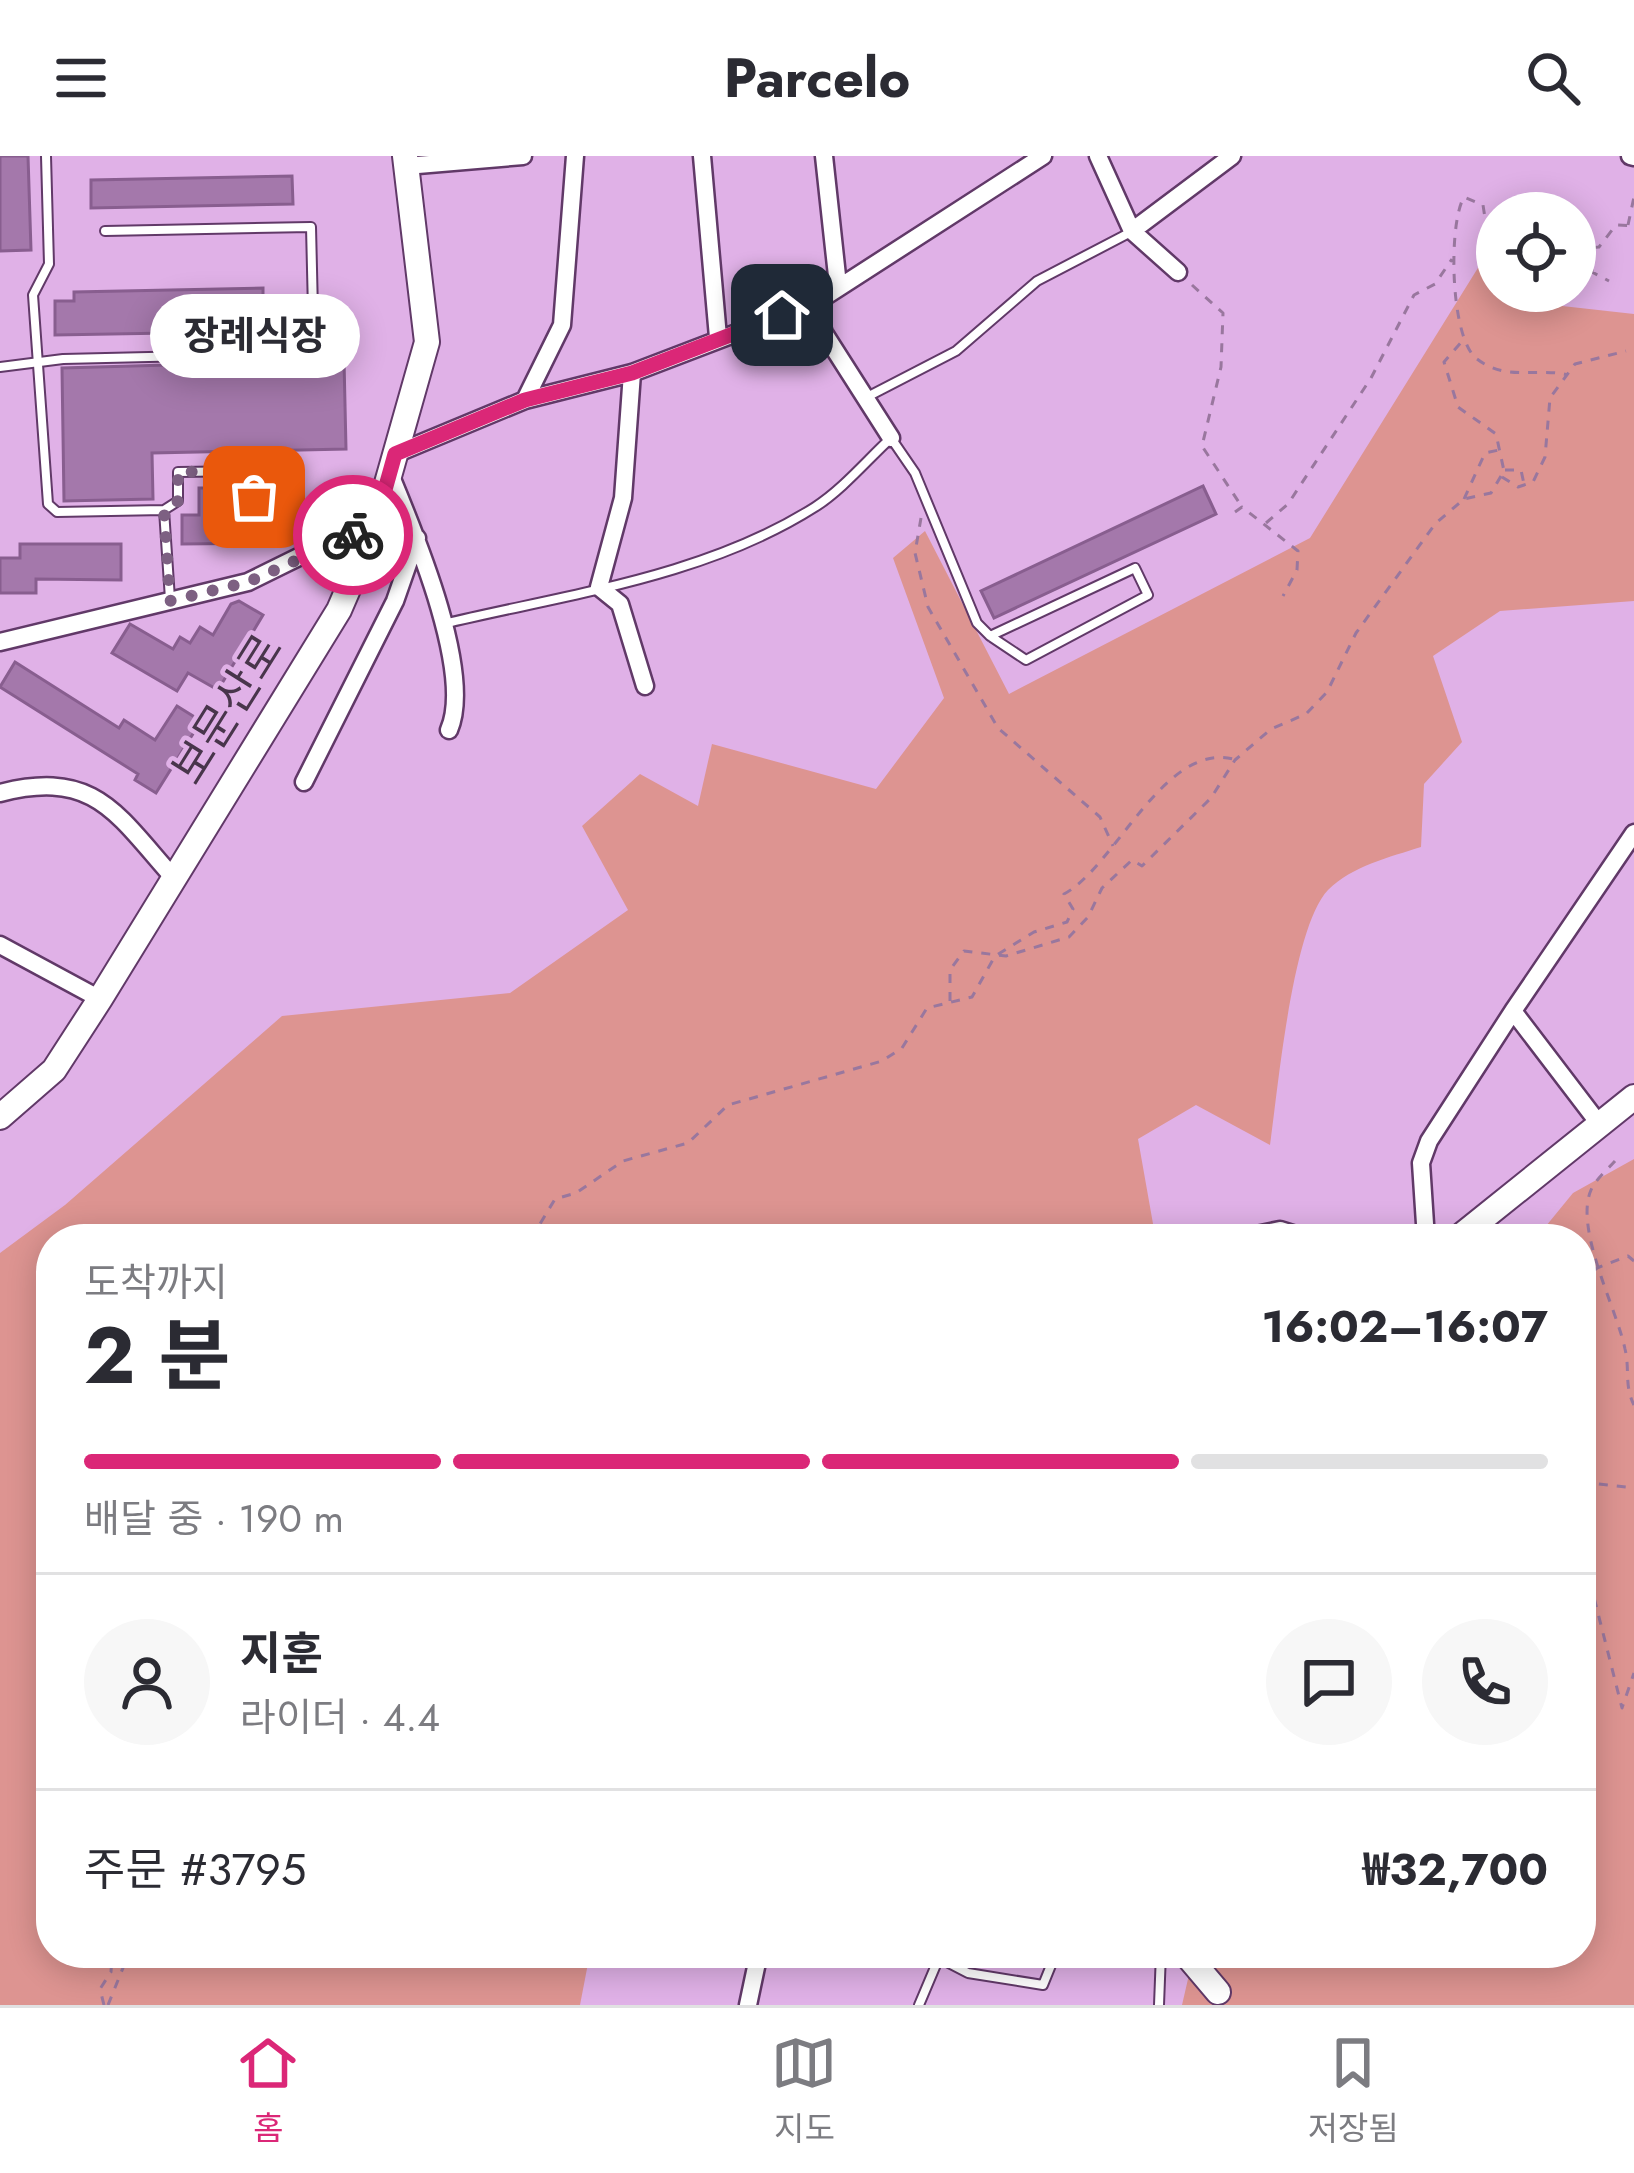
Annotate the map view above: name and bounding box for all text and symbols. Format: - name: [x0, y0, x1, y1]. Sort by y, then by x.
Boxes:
- text: Parcelo: [724, 39, 910, 117]
- icon: menu: [48, 45, 114, 111]
- icon: search: [1520, 45, 1586, 111]
- map controls: [1476, 192, 1596, 312]
- button: locate: [1476, 192, 1596, 312]
- pin: [731, 264, 833, 366]
- icon: home: [749, 282, 815, 348]
- callout: 장례식장: [149, 293, 359, 377]
- text: 장례식장: [183, 307, 327, 364]
- pin: [203, 446, 305, 548]
- icon: bag: [221, 464, 287, 530]
- courier: [293, 475, 413, 595]
- icon: bike: [320, 502, 386, 568]
- street label: 보문산로: [156, 622, 298, 796]
- text: 도착까지: [84, 1254, 228, 1311]
- text: 16:02–16:07: [1261, 1294, 1548, 1359]
- text: 2 분: [84, 1300, 230, 1412]
- text: 배달 중 · 190 m: [84, 1490, 344, 1547]
- button: person: [84, 1619, 210, 1745]
- button: chat: [1266, 1619, 1392, 1745]
- button: phone: [1422, 1619, 1548, 1745]
- text: 지훈: [240, 1621, 323, 1686]
- text: 라이더 · 4.4: [240, 1689, 440, 1746]
- text: 주문 #3795: [84, 1837, 306, 1902]
- text: ₩32,700: [1363, 1837, 1548, 1902]
- tab: 홈: [235, 2030, 301, 2152]
- tab: 지도: [771, 2030, 837, 2152]
- tab: 저장됨: [1308, 2030, 1399, 2152]

